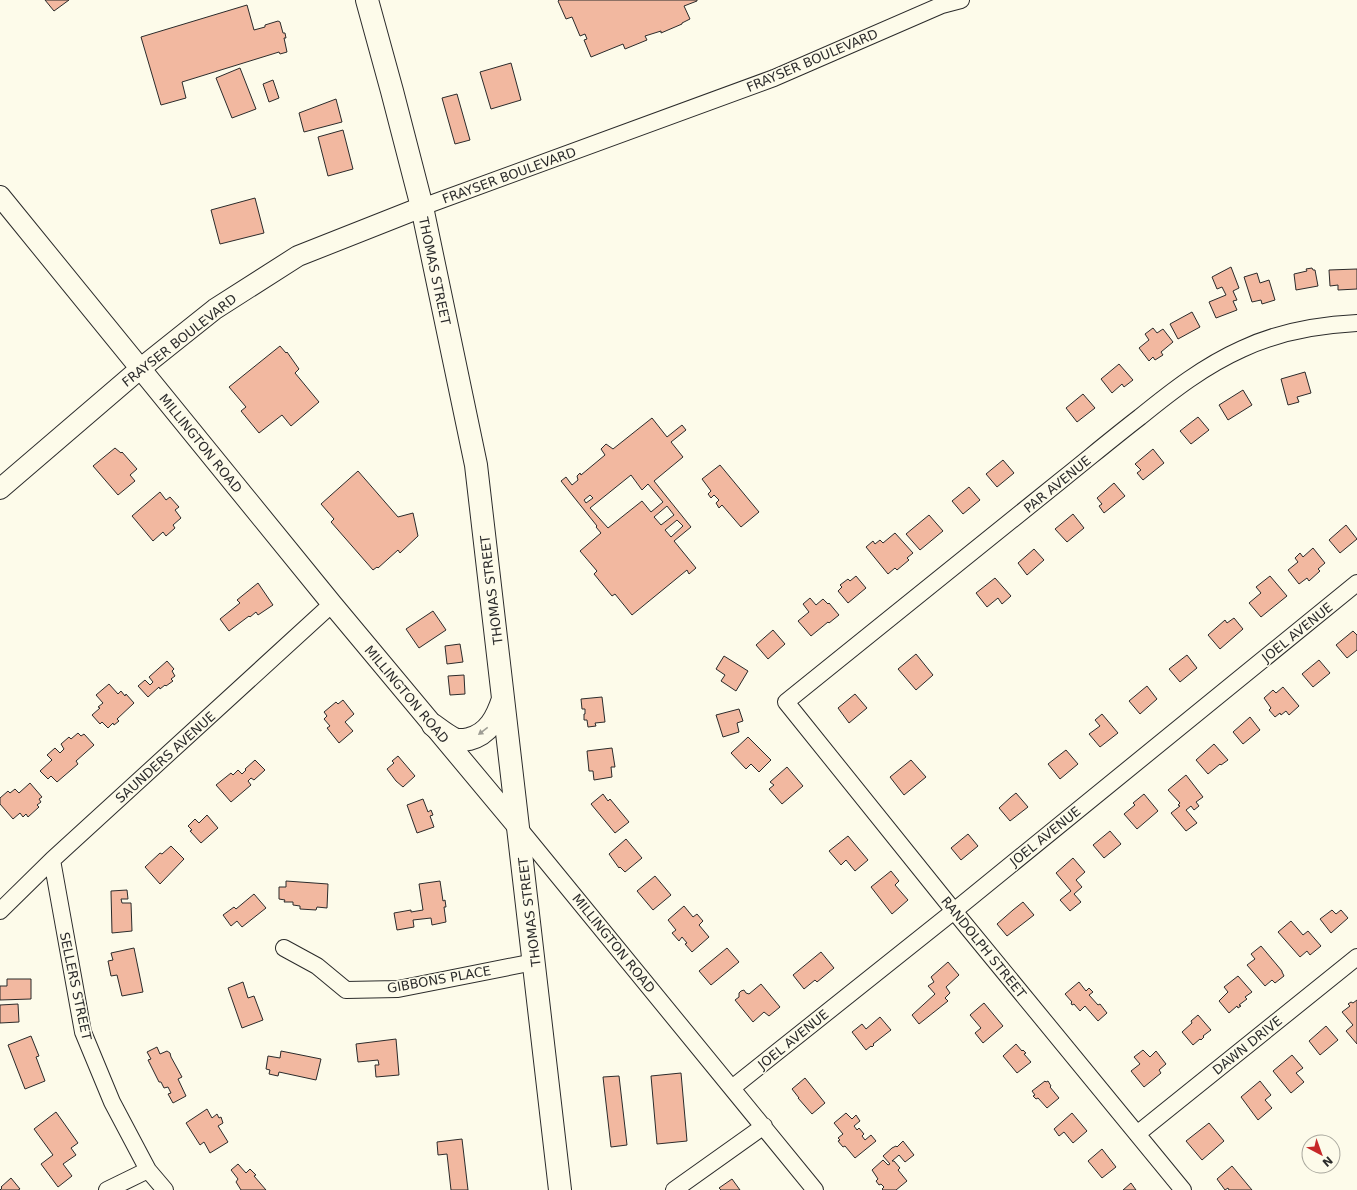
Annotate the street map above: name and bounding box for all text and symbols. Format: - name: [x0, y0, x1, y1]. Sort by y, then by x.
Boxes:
- street label: FRAYSER BOULEVARD: [744, 26, 880, 95]
- street label: FRAYSER BOULEVARD: [440, 144, 578, 207]
- street label: THOMAS STREET: [416, 215, 453, 327]
- street label: FRAYSER BOULEVARD: [119, 291, 240, 390]
- street label: MILLINGTON ROAD: [156, 391, 245, 496]
- street label: PAR AVENUE: [1021, 453, 1094, 516]
- street label: THOMAS STREET: [477, 534, 506, 646]
- street label: JOEL AVENUE: [1258, 599, 1336, 666]
- street label: MILLINGTON ROAD: [361, 643, 452, 746]
- street label: SAUNDERS AVENUE: [112, 709, 218, 806]
- one-way arrow: [478, 727, 489, 735]
- street label: JOEL AVENUE: [1006, 803, 1084, 870]
- street label: THOMAS STREET: [515, 856, 544, 968]
- street label: MILLINGTON ROAD: [569, 891, 658, 996]
- street label: RANDOLPH STREET: [938, 894, 1029, 1001]
- street label: SELLERS STREET: [57, 931, 94, 1042]
- street label: GIBBONS PLACE: [386, 963, 492, 996]
- street label: JOEL AVENUE: [754, 1006, 832, 1073]
- street label: DAWN DRIVE: [1210, 1013, 1285, 1078]
- north arrow: [1301, 1134, 1341, 1174]
- text: N: [1319, 1153, 1335, 1169]

